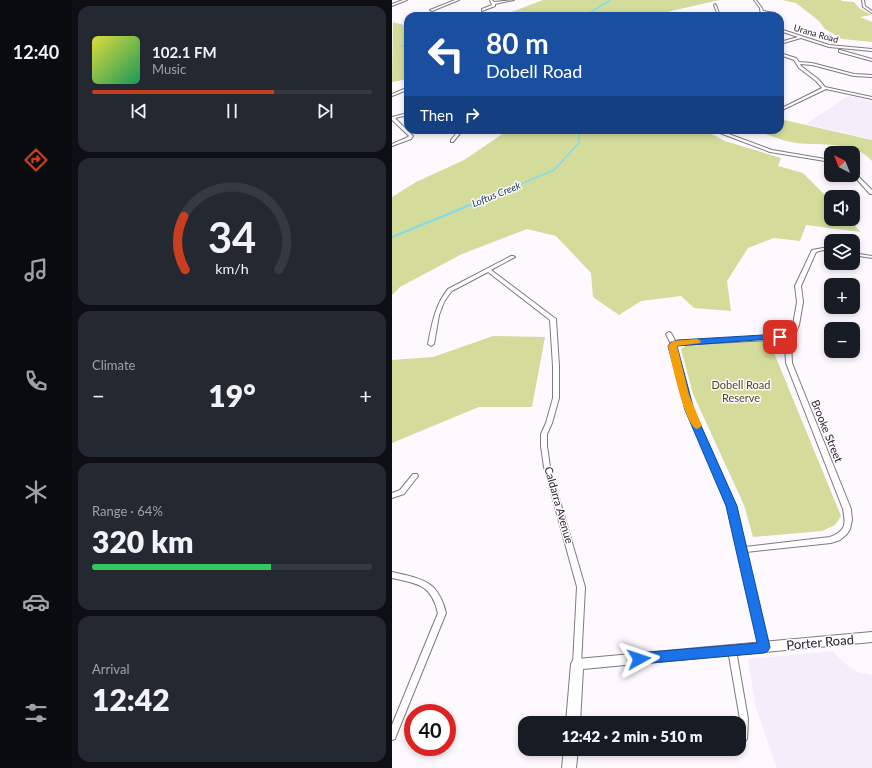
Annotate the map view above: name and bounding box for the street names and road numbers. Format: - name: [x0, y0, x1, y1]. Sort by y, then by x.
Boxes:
- street label: Urana Road: [793, 22, 840, 45]
- street label: Brooke Street: [809, 398, 846, 464]
- street label: Caldarra Avenue: [542, 465, 577, 545]
- street label: Porter Road: [786, 631, 854, 653]

